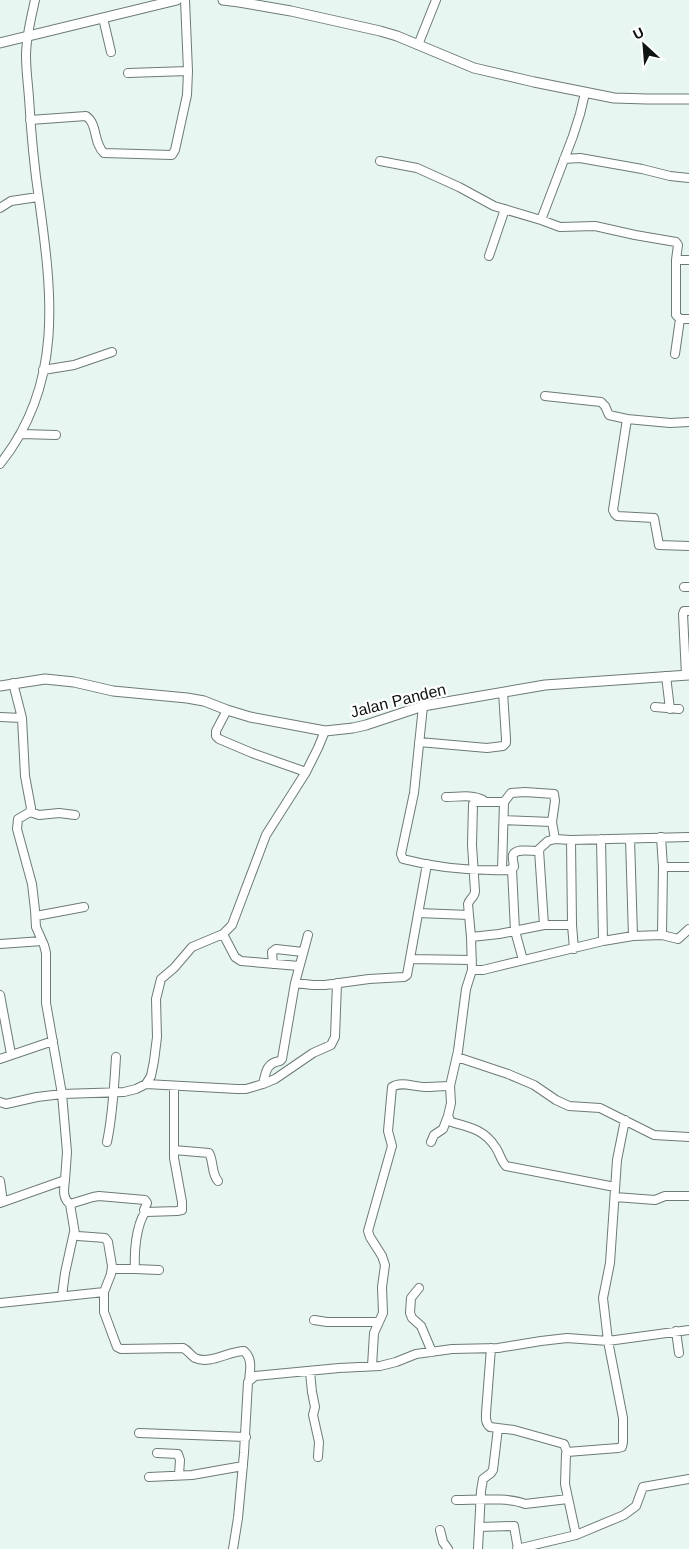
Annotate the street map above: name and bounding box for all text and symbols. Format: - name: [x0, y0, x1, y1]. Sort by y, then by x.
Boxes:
- north arrow: [619, 20, 669, 70]
- text: U: [630, 24, 646, 43]
- street label: Jalan Panden: [349, 680, 448, 721]

